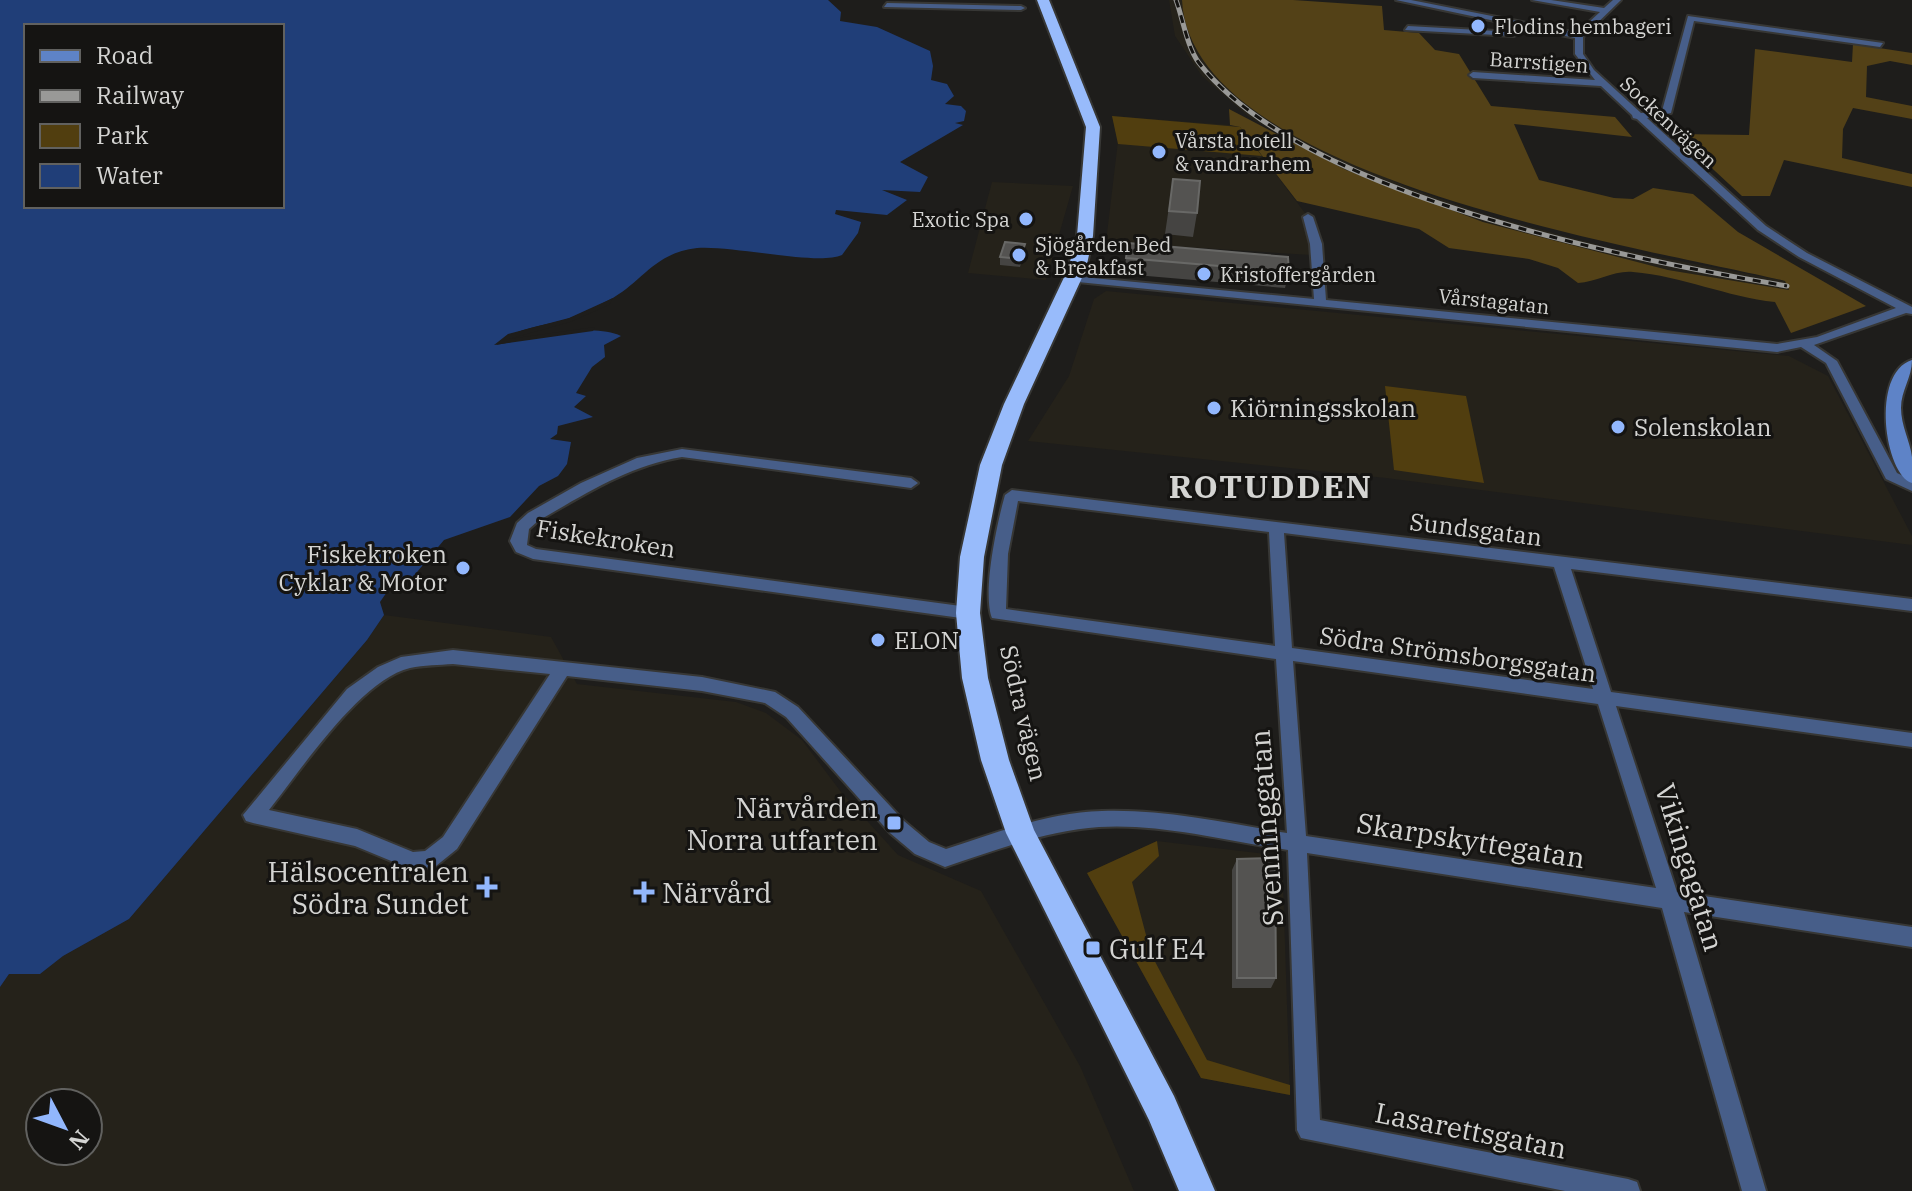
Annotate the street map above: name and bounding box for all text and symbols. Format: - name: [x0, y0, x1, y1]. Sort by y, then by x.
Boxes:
- place label: Flodins hembageri: [1494, 13, 1672, 40]
- marker: Flodins hembageri: [1469, 17, 1487, 35]
- legend: [24, 24, 284, 208]
- text: Road: [96, 39, 153, 71]
- street label: Barrstigen: [1489, 45, 1590, 79]
- street label: Sockenvägen: [1615, 70, 1724, 174]
- text: Railway: [96, 79, 184, 111]
- text: Park: [96, 119, 148, 151]
- place label: Vårsta hotell & vandrarhem: [1175, 127, 1311, 177]
- marker: Vårsta hotell & vandrarhem: [1150, 143, 1168, 161]
- text: Water: [96, 159, 163, 191]
- place label: Exotic Spa: [912, 206, 1010, 233]
- marker: Exotic Spa: [1017, 210, 1035, 228]
- place label: Sjögården Bed & Breakfast: [1035, 231, 1171, 281]
- marker: Sjögården Bed & Breakfast: [1010, 246, 1028, 264]
- place label: Kristoffergården: [1220, 261, 1377, 288]
- marker: Kristoffergården: [1195, 265, 1213, 283]
- street label: Vårstagatan: [1437, 282, 1551, 320]
- place label: Kiörningsskolan: [1230, 392, 1416, 424]
- marker: Kiörningsskolan: [1205, 399, 1223, 417]
- place label: Solenskolan: [1634, 411, 1772, 443]
- marker: Solenskolan: [1609, 418, 1627, 436]
- district label: ROTUDDEN: [1169, 465, 1373, 507]
- street label: Sundsgatan: [1408, 505, 1544, 553]
- street label: Fiskekroken: [534, 511, 678, 565]
- place label: Fiskekroken Cyklar & Motor: [278, 538, 447, 598]
- marker: Fiskekroken Cyklar & Motor: [454, 559, 472, 577]
- street label: Södra Strömsborgsgatan: [1318, 619, 1598, 689]
- place label: ELON: [894, 624, 959, 656]
- marker: ELON: [869, 631, 887, 649]
- street label: Södra vägen: [993, 642, 1055, 784]
- street label: Svenninggatan: [1241, 728, 1291, 928]
- street label: Vikingagatan: [1647, 779, 1733, 955]
- place label: Närvården Norra utfarten: [686, 789, 878, 858]
- street label: Skarpskyttegatan: [1354, 804, 1588, 876]
- marker: Närvården Norra utfarten: [885, 814, 903, 832]
- place label: Hälsocentralen Södra Sundet: [268, 853, 469, 922]
- place label: Närvård: [662, 874, 771, 911]
- marker: Hälsocentralen Södra Sundet: [476, 876, 498, 898]
- marker: Närvård: [633, 881, 655, 903]
- place label: Gulf E4: [1109, 930, 1206, 967]
- marker: Gulf E4: [1084, 939, 1102, 957]
- north arrow: [24, 1087, 104, 1167]
- street label: Lasarettsgatan: [1372, 1093, 1570, 1167]
- text: N: [63, 1124, 96, 1157]

